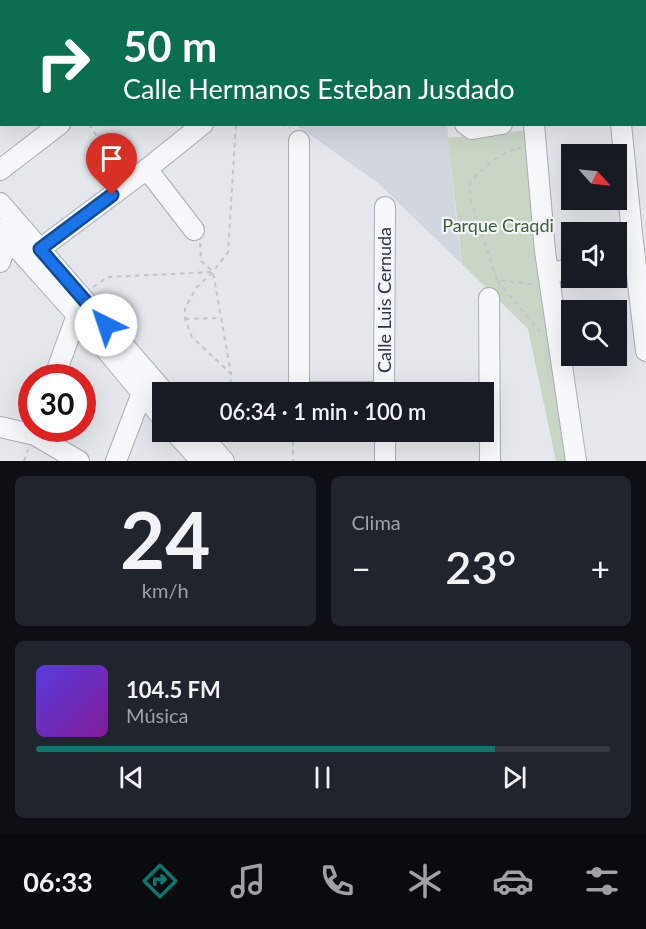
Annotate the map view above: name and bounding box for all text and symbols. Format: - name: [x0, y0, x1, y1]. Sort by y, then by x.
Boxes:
- text: 50 m: [123, 21, 217, 71]
- icon: right: [24, 24, 102, 102]
- text: Calle Hermanos Esteban Jusdado: [123, 72, 515, 105]
- pin: [86, 133, 137, 195]
- icon: arrive: [95, 142, 128, 175]
- north arrow: [561, 144, 627, 210]
- map controls: [561, 144, 627, 366]
- park label: Parque Craqdi: [442, 214, 554, 236]
- button: sound: [561, 222, 627, 288]
- street label: Calle Luis Cernuda: [373, 227, 395, 373]
- position arrow: [74, 293, 138, 357]
- button: search: [561, 300, 627, 366]
- speed limit sign: 30: [18, 364, 96, 442]
- text: 06:34 · 1 min · 100 m: [220, 398, 426, 425]
- text: 24: [120, 492, 210, 586]
- text: Clima: [352, 510, 401, 534]
- text: 23°: [445, 540, 516, 594]
- text: −: [352, 548, 371, 588]
- text: +: [591, 548, 610, 588]
- text: km/h: [142, 578, 189, 602]
- text: 104.5 FM: [126, 676, 221, 703]
- text: Música: [126, 703, 189, 727]
- icon: previous: [115, 761, 148, 794]
- icon: pause: [306, 761, 339, 794]
- icon: next: [498, 761, 531, 794]
- icon: directions: [139, 860, 181, 902]
- icon: music: [227, 860, 269, 902]
- icon: phone: [316, 860, 358, 902]
- icon: climate: [404, 860, 446, 902]
- icon: car: [492, 860, 534, 902]
- icon: filters: [581, 860, 623, 902]
- text: 06:33: [23, 865, 93, 898]

